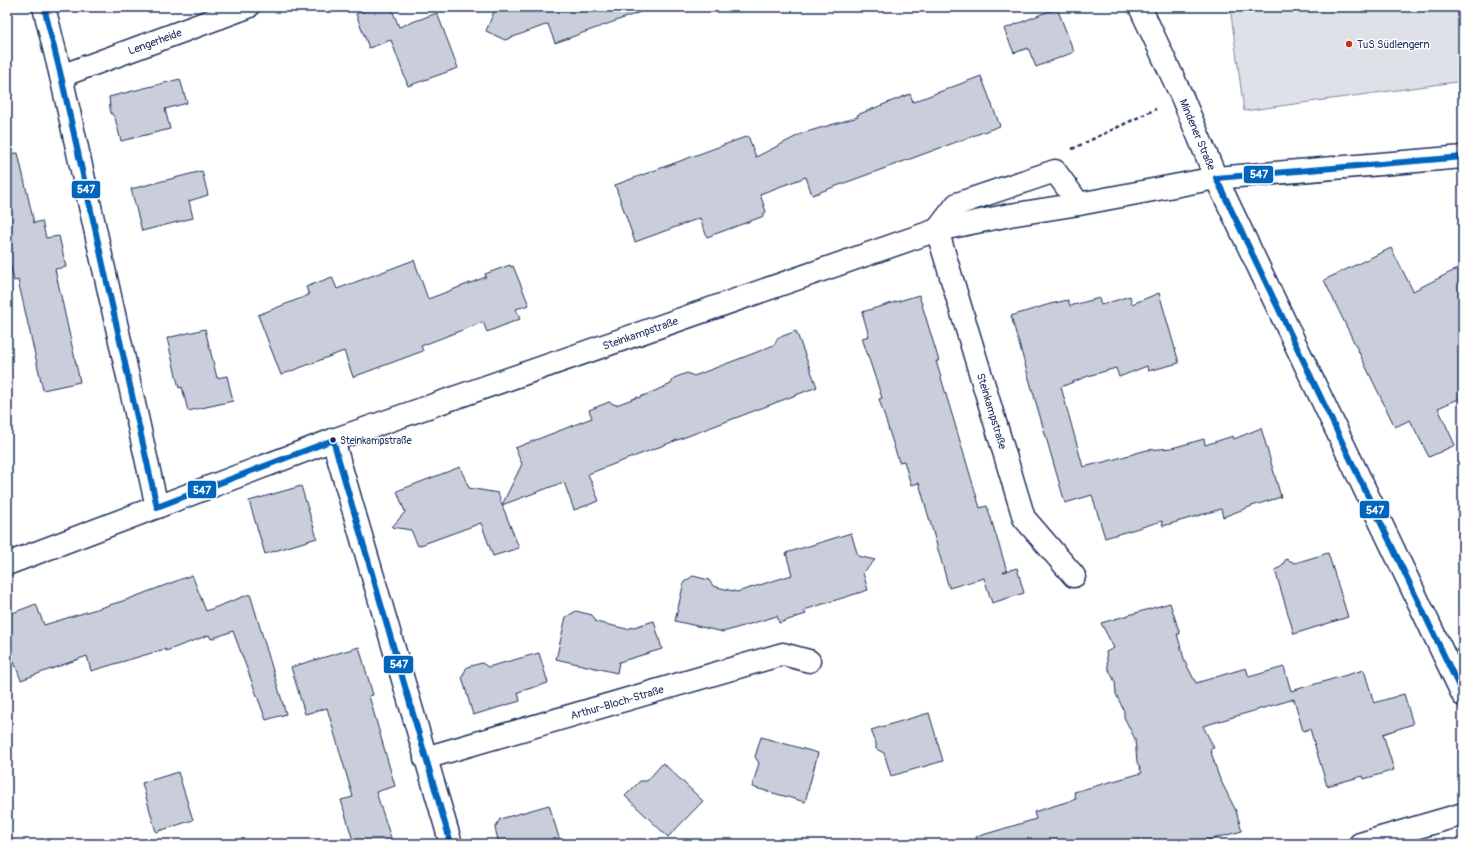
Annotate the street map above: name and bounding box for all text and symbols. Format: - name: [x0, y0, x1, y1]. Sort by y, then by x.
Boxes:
- street label: Lengerheide: [126, 26, 184, 58]
- place label: TuS Südlengern: [1357, 38, 1430, 51]
- marker: TuS Südlengern: [1344, 39, 1354, 49]
- street label: Mindener Straße: [1177, 97, 1218, 173]
- line badge: 547: [1243, 165, 1274, 184]
- text: 547: [1250, 168, 1268, 181]
- line badge: 547: [71, 180, 101, 199]
- text: 547: [77, 183, 95, 196]
- street label: Steinkampstraße: [601, 314, 680, 353]
- street label: Steinkampstraße: [974, 372, 1009, 451]
- marker: Steinkampstraße: [328, 435, 338, 445]
- place label: Steinkampstraße: [340, 435, 412, 447]
- line badge: 547: [187, 480, 217, 499]
- text: 547: [193, 484, 211, 497]
- line badge: 547: [1359, 500, 1390, 519]
- text: 547: [1366, 504, 1384, 517]
- line badge: 547: [383, 655, 414, 674]
- text: 547: [390, 658, 408, 671]
- street label: Arthur-Bloch-Straße: [569, 683, 666, 722]

